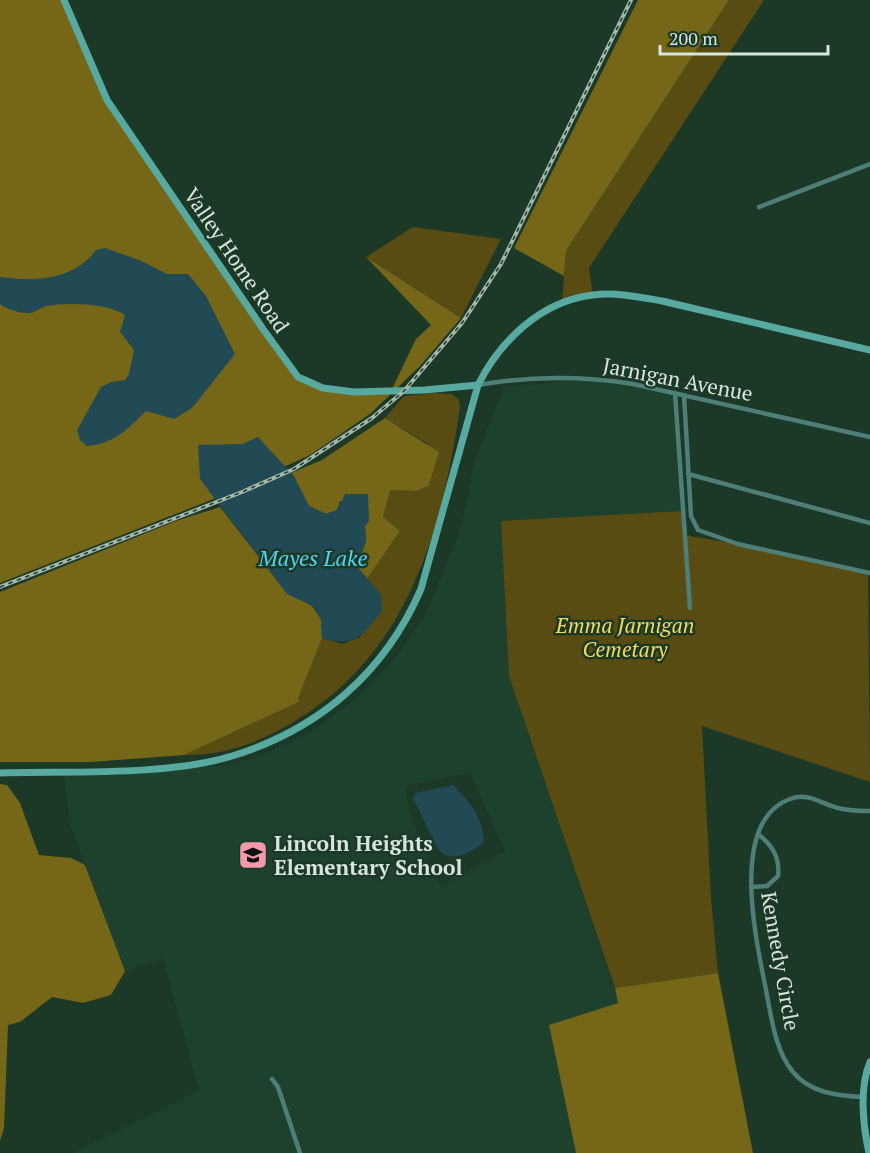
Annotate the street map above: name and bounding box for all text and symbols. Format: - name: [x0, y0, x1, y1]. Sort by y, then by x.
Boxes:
- scale bar: [660, 18, 828, 56]
- text: 200 m: [669, 26, 718, 50]
- street label: Valley Home Road: [178, 182, 296, 338]
- street label: Jarnigan Avenue: [601, 351, 755, 407]
- water label: Mayes Lake: [258, 543, 367, 572]
- park label: Emma Jarnigan Cemetary: [555, 611, 694, 663]
- place label: Lincoln Heights Elementary School: [274, 829, 462, 881]
- school or university icon: Lincoln Heights Elementary School: [237, 839, 269, 871]
- street label: Kennedy Circle: [755, 889, 807, 1033]

